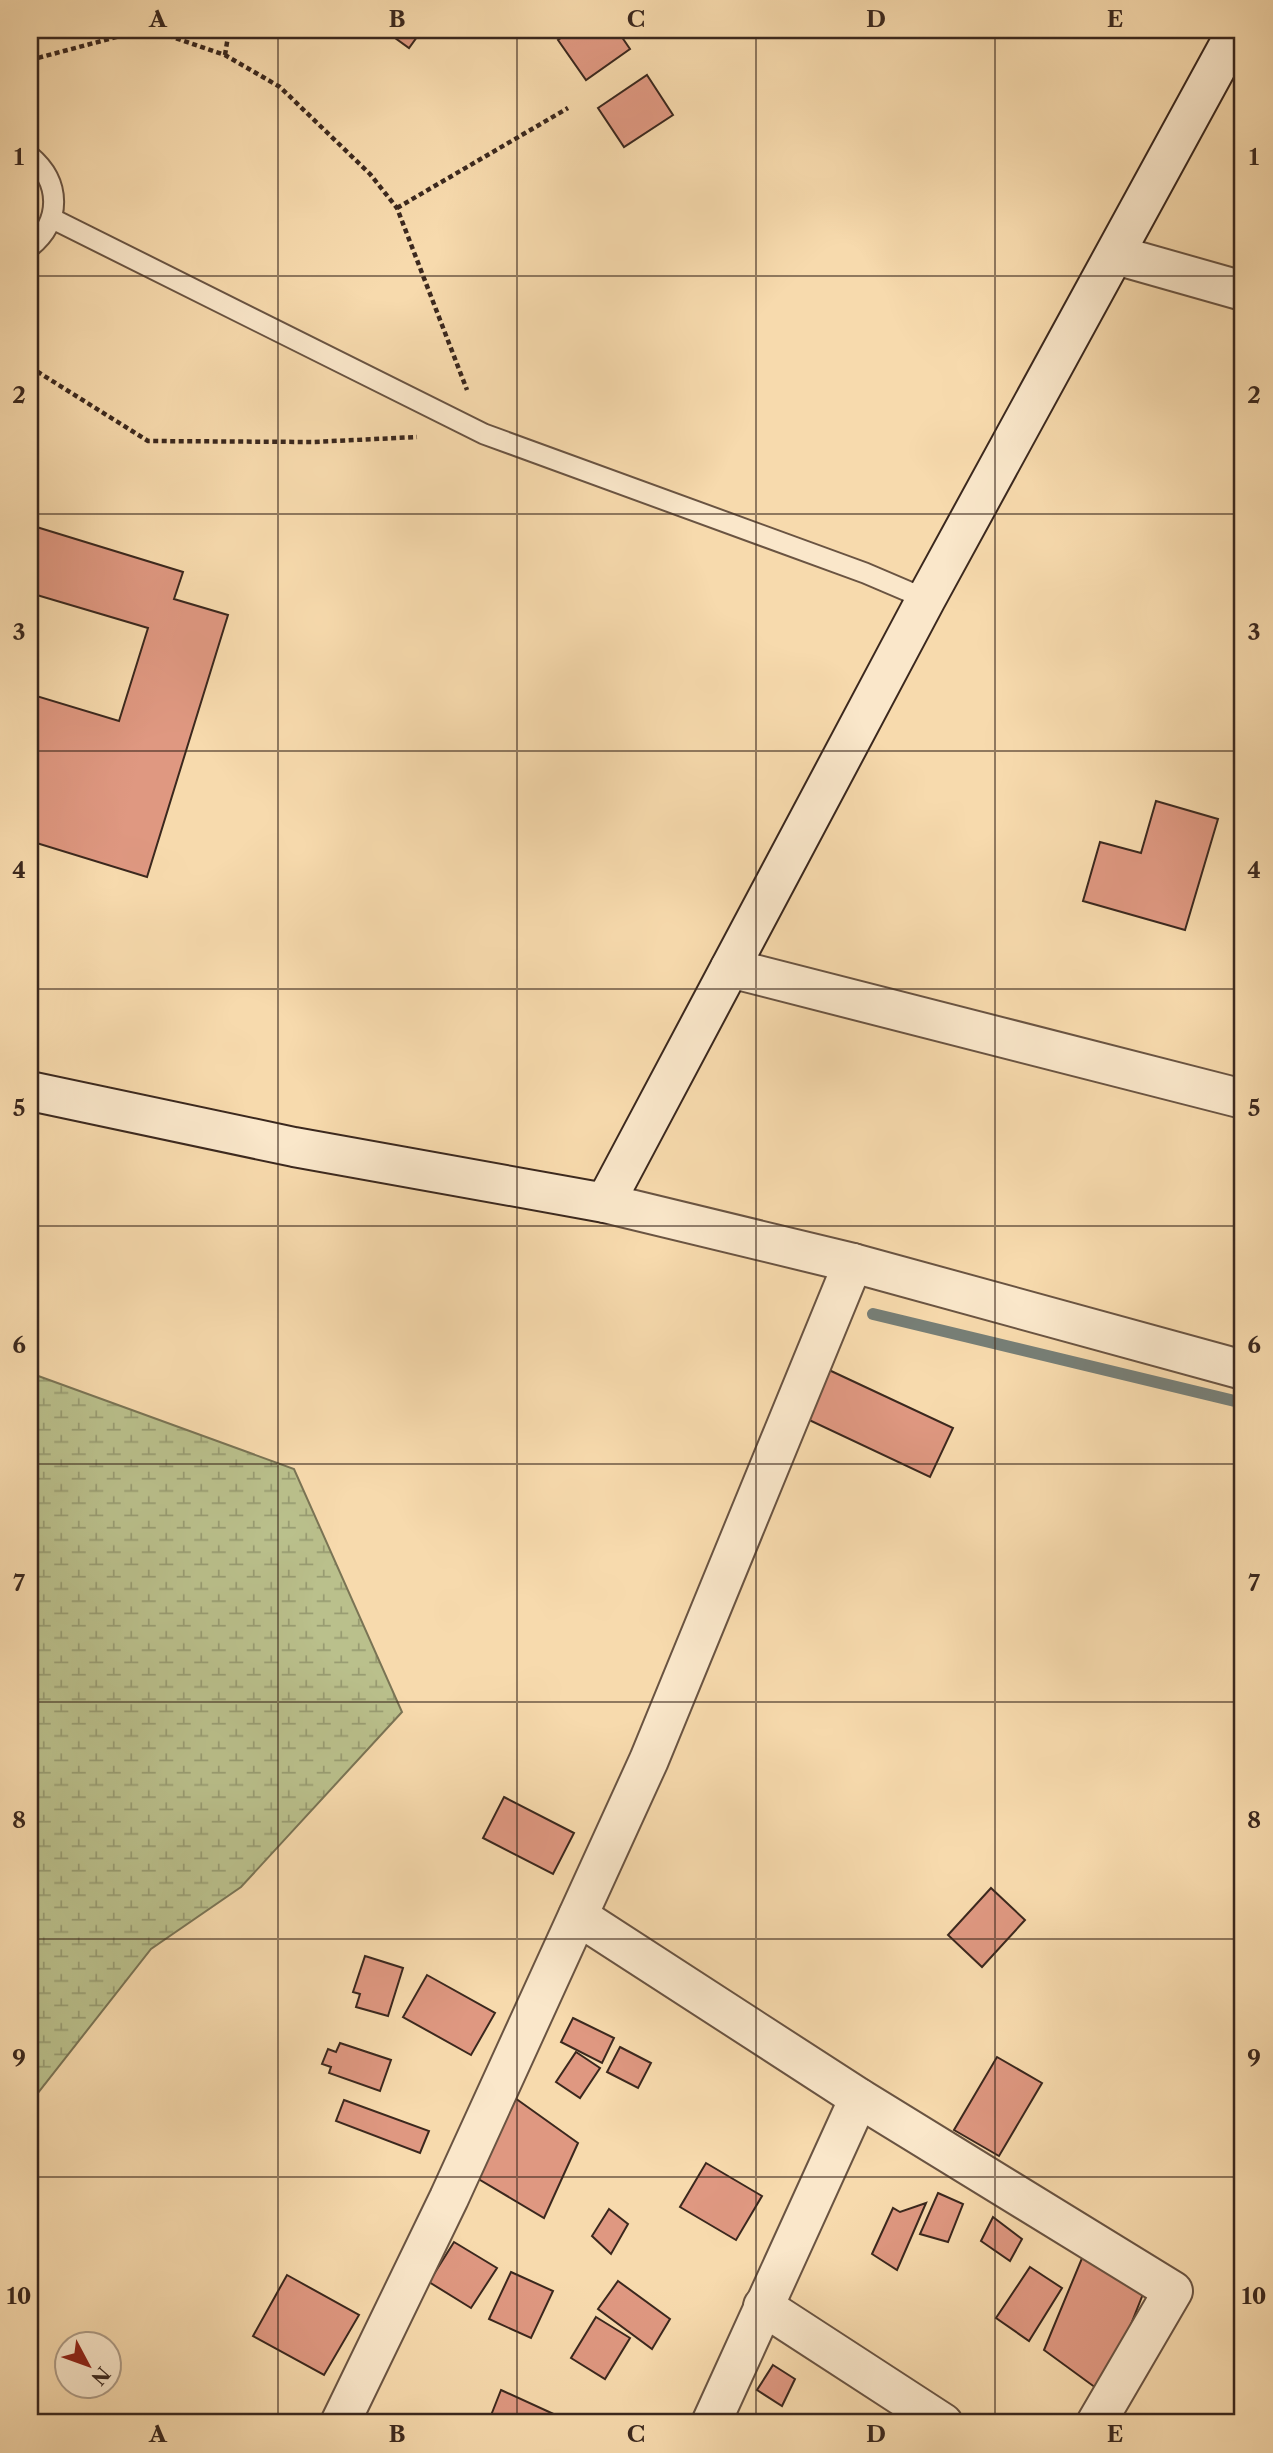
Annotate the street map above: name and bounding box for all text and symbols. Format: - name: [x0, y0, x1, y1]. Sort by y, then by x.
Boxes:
- text: A: [148, 5, 168, 33]
- text: B: [388, 5, 406, 33]
- text: C: [627, 5, 645, 33]
- text: D: [866, 5, 886, 33]
- text: E: [1107, 5, 1123, 33]
- text: 1: [14, 143, 25, 171]
- text: 1: [1249, 143, 1260, 171]
- text: 2: [12, 381, 26, 409]
- text: 2: [1247, 381, 1261, 409]
- text: 3: [13, 618, 26, 646]
- text: 3: [1248, 618, 1261, 646]
- text: 4: [12, 856, 26, 884]
- text: 4: [1247, 856, 1261, 884]
- text: 5: [13, 1094, 25, 1122]
- text: 5: [1248, 1094, 1260, 1122]
- text: 6: [12, 1331, 26, 1359]
- text: 6: [1247, 1331, 1261, 1359]
- text: 7: [13, 1569, 25, 1597]
- text: 7: [1248, 1569, 1260, 1597]
- text: 8: [12, 1806, 26, 1834]
- text: 8: [1247, 1806, 1261, 1834]
- text: 9: [12, 2044, 26, 2072]
- text: 9: [1247, 2044, 1261, 2072]
- text: 10: [7, 2282, 31, 2310]
- text: 10: [1242, 2282, 1266, 2310]
- north arrow: [52, 2330, 122, 2400]
- text: N: [86, 2362, 115, 2390]
- text: A: [148, 2420, 168, 2448]
- text: B: [388, 2420, 406, 2448]
- text: C: [627, 2420, 645, 2448]
- text: D: [866, 2420, 886, 2448]
- text: E: [1107, 2420, 1123, 2448]

